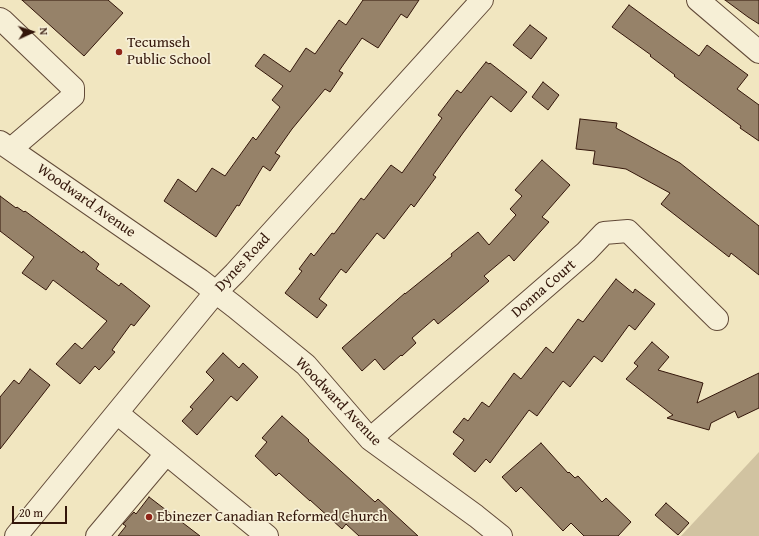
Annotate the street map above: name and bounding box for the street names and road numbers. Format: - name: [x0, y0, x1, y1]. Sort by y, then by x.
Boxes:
- street label: Woodward Avenue: [33, 160, 139, 242]
- street label: Dynes Road: [212, 230, 274, 296]
- street label: Donna Court: [508, 256, 580, 322]
- street label: Woodward Avenue: [291, 354, 385, 450]

